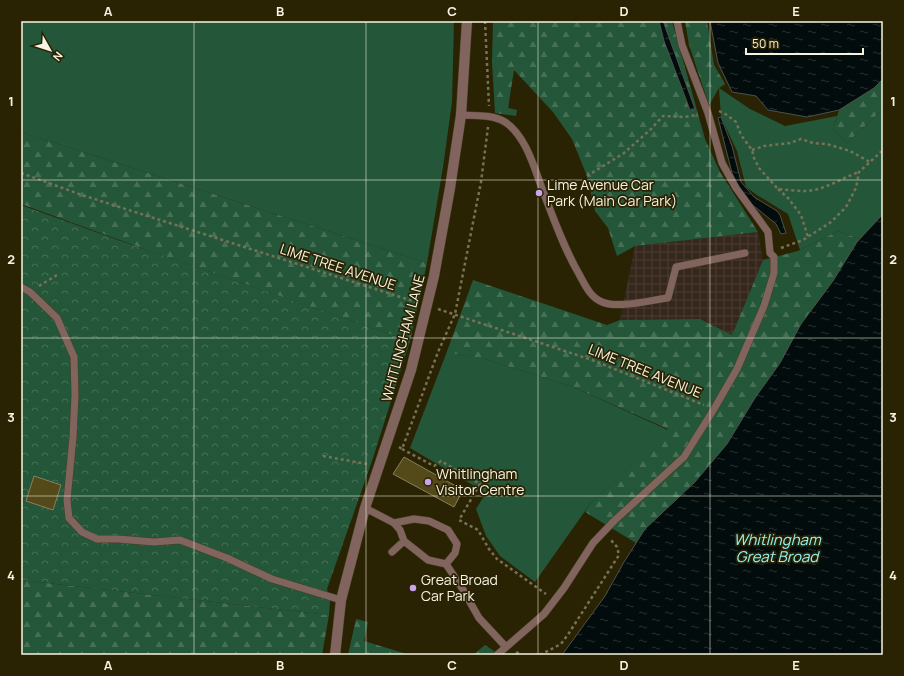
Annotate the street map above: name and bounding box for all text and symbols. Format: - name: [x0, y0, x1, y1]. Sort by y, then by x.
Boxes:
- text: A: [104, 2, 113, 20]
- text: B: [276, 2, 284, 20]
- text: C: [447, 2, 457, 20]
- text: D: [619, 2, 629, 20]
- text: E: [792, 2, 800, 20]
- north arrow: [30, 30, 70, 70]
- scale bar: [746, 30, 863, 56]
- text: 50 m: [752, 35, 779, 52]
- text: N: [50, 49, 66, 64]
- text: 1: [8, 92, 14, 110]
- text: 1: [890, 92, 896, 110]
- place label: Lime Avenue Car Park (Main Car Park): [547, 175, 677, 210]
- marker: Lime Avenue Car Park (Main Car Park): [534, 188, 544, 198]
- street label: LIME TREE AVENUE: [278, 239, 398, 294]
- text: 2: [7, 250, 15, 268]
- text: 2: [889, 250, 897, 268]
- street label: WHITLINGHAM LANE: [376, 272, 429, 403]
- street label: LIME TREE AVENUE: [586, 339, 705, 402]
- text: 3: [7, 408, 15, 426]
- text: 3: [889, 408, 897, 426]
- place label: Whitlingham Visitor Centre: [436, 464, 525, 499]
- marker: Whitlingham Visitor Centre: [423, 477, 433, 487]
- water label: Whitlingham Great Broad: [733, 529, 822, 567]
- text: 4: [7, 566, 15, 584]
- text: 4: [889, 566, 897, 584]
- place label: Great Broad Car Park: [421, 570, 498, 605]
- marker: Great Broad Car Park: [408, 583, 418, 593]
- text: A: [104, 656, 113, 674]
- text: B: [276, 656, 284, 674]
- text: C: [447, 656, 457, 674]
- text: D: [619, 656, 629, 674]
- text: E: [792, 656, 800, 674]

